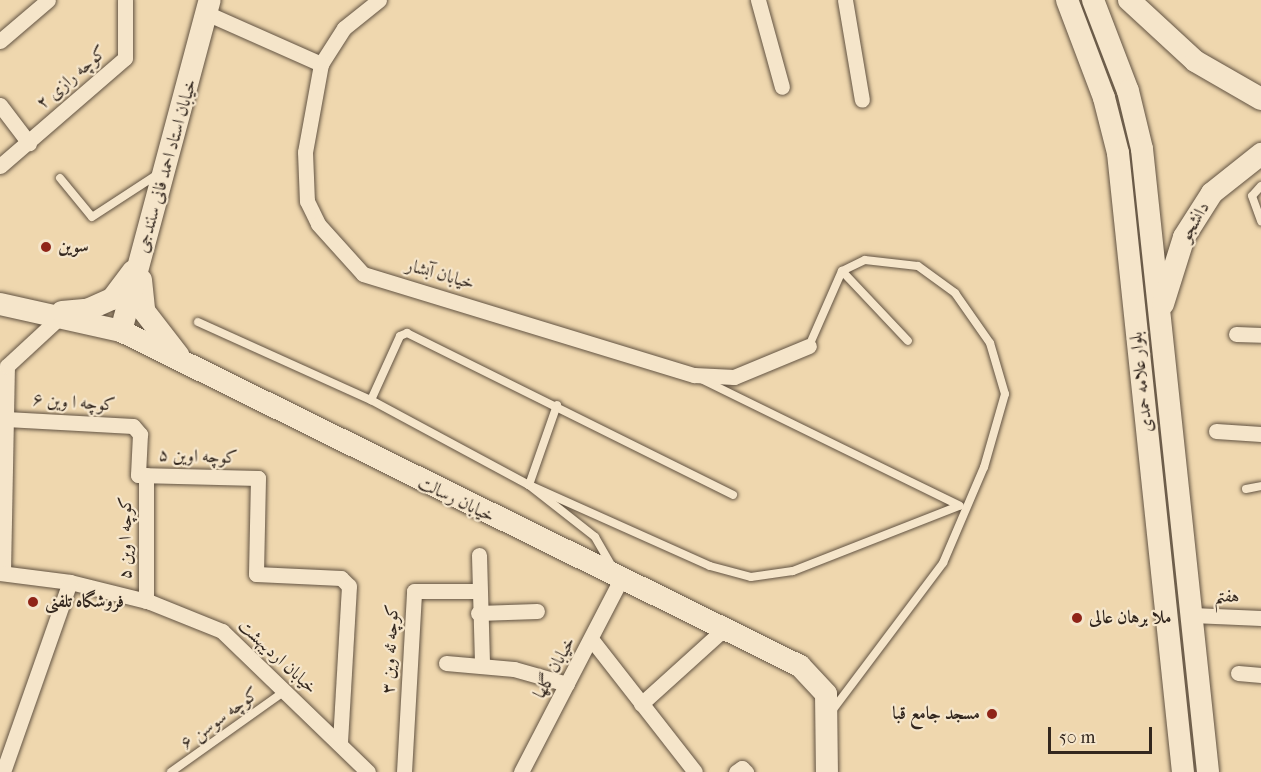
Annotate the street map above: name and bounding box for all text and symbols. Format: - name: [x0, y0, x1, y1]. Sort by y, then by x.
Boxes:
- street label: کوچه رازی ۲: [32, 42, 112, 114]
- street label: خیابان استاد احمد فانی سنندجی: [132, 77, 202, 255]
- street label: دانشجو: [1175, 198, 1215, 246]
- place label: سوین: [58, 236, 89, 258]
- marker: سوین: [39, 240, 53, 254]
- street label: خیابان آبشار: [403, 255, 477, 295]
- street label: بلوار علامه حمدی: [1126, 331, 1158, 433]
- street label: کوچه ا وین ۶: [32, 389, 116, 417]
- street label: کوچه اوین ۵: [158, 445, 238, 469]
- street label: خیابان رسالت: [414, 472, 498, 528]
- street label: کوچه ا وین ۵: [115, 496, 137, 580]
- street label: هفتم: [1214, 586, 1240, 608]
- place label: فروشگاه تلفنی: [45, 591, 124, 613]
- marker: فروشگاه تلفنی: [26, 595, 40, 609]
- street label: کوچه ئه وین ۳: [378, 604, 404, 694]
- place label: ملا برهان عالی: [1089, 607, 1171, 629]
- marker: ملا برهان عالی: [1070, 611, 1084, 625]
- street label: خیابان اردیبهشت: [233, 615, 321, 699]
- street label: خیابان گلها: [529, 633, 581, 703]
- street label: کوچه سوسن ۶: [177, 683, 263, 755]
- place label: مسجد جامع قبا: [892, 703, 980, 725]
- marker: مسجد جامع قبا: [985, 707, 999, 721]
- scale bar: [1051, 715, 1154, 753]
- text: 50 m: [1059, 727, 1095, 748]

